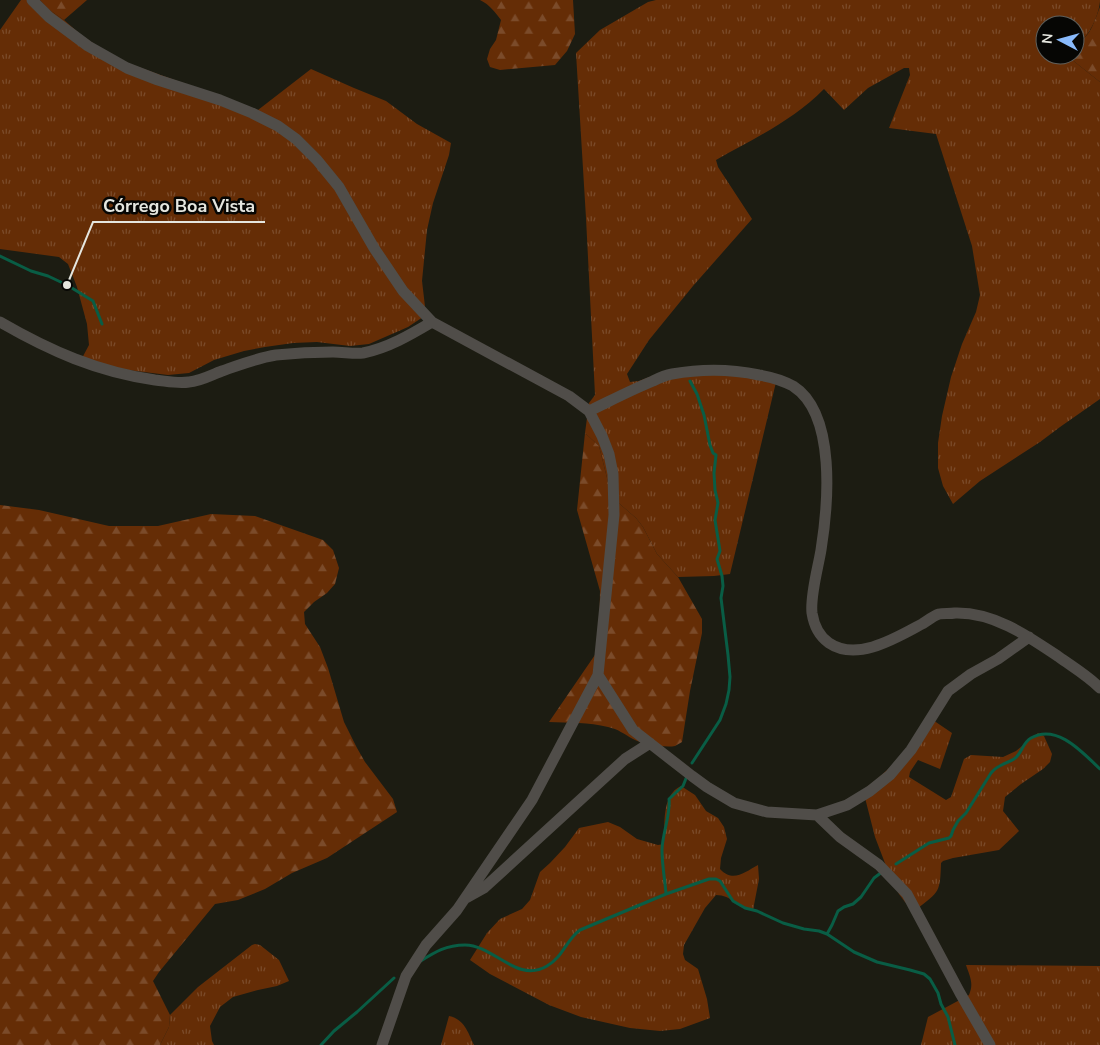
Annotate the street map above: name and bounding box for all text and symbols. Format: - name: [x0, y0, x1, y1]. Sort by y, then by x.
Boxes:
- north arrow: [1035, 15, 1085, 65]
- text: N: [1038, 32, 1058, 45]
- callout: Córrego Boa Vista: [93, 189, 265, 222]
- text: Córrego Boa Vista: [103, 194, 255, 218]

